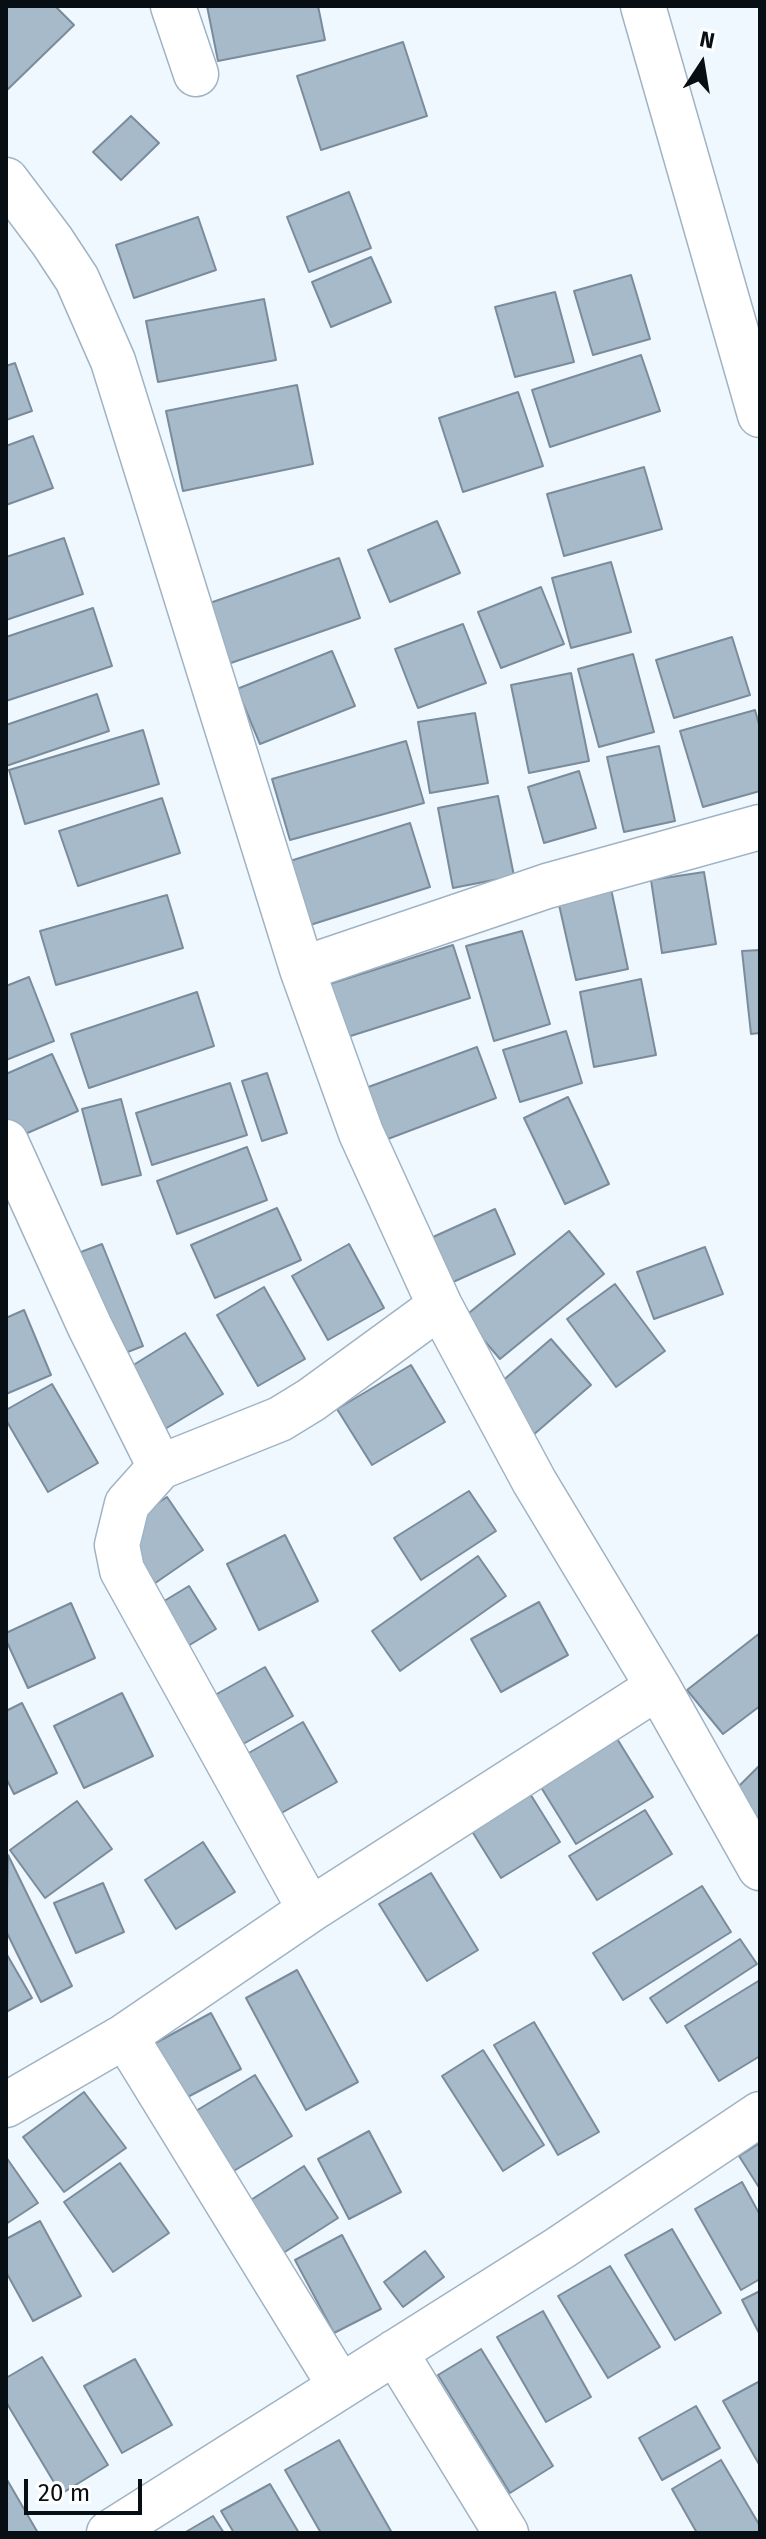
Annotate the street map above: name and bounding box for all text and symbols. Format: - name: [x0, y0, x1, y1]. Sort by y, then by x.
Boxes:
- north arrow: [662, 24, 742, 104]
- text: N: [697, 25, 717, 55]
- scale bar: [28, 2463, 146, 2513]
- text: 20 m: [38, 2479, 90, 2507]

